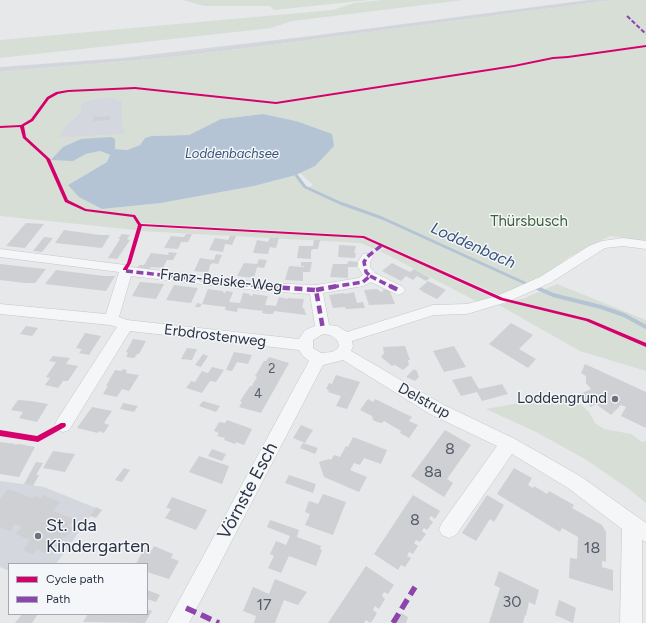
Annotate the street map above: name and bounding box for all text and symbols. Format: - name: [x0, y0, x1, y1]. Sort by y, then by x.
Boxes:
- water label: Loddenbachsee: [185, 146, 279, 162]
- park label: Thürsbusch: [490, 213, 568, 231]
- water label: Loddenbach: [428, 219, 518, 273]
- street label: Franz-Beiske-Weg: [159, 266, 283, 296]
- street label: Erbdrostenweg: [163, 321, 267, 351]
- house number: 2: [268, 361, 276, 377]
- street label: Delstrup: [395, 379, 453, 423]
- house number: 4: [254, 386, 262, 402]
- place label: Loddengrund: [517, 390, 607, 408]
- marker: Loddengrund: [610, 394, 620, 404]
- street label: Vörnste Esch: [213, 439, 283, 543]
- house number: 8: [445, 439, 455, 459]
- house number: 8a: [424, 462, 442, 482]
- house number: 8: [410, 510, 420, 530]
- place label: St. Ida Kindergarten: [46, 515, 150, 558]
- marker: St. Ida Kindergarten: [33, 531, 43, 541]
- house number: 18: [584, 538, 600, 558]
- legend: [8, 563, 148, 615]
- text: Cycle path: [46, 572, 104, 586]
- text: Path: [46, 592, 70, 606]
- house number: 30: [503, 592, 521, 612]
- house number: 17: [256, 595, 272, 615]

